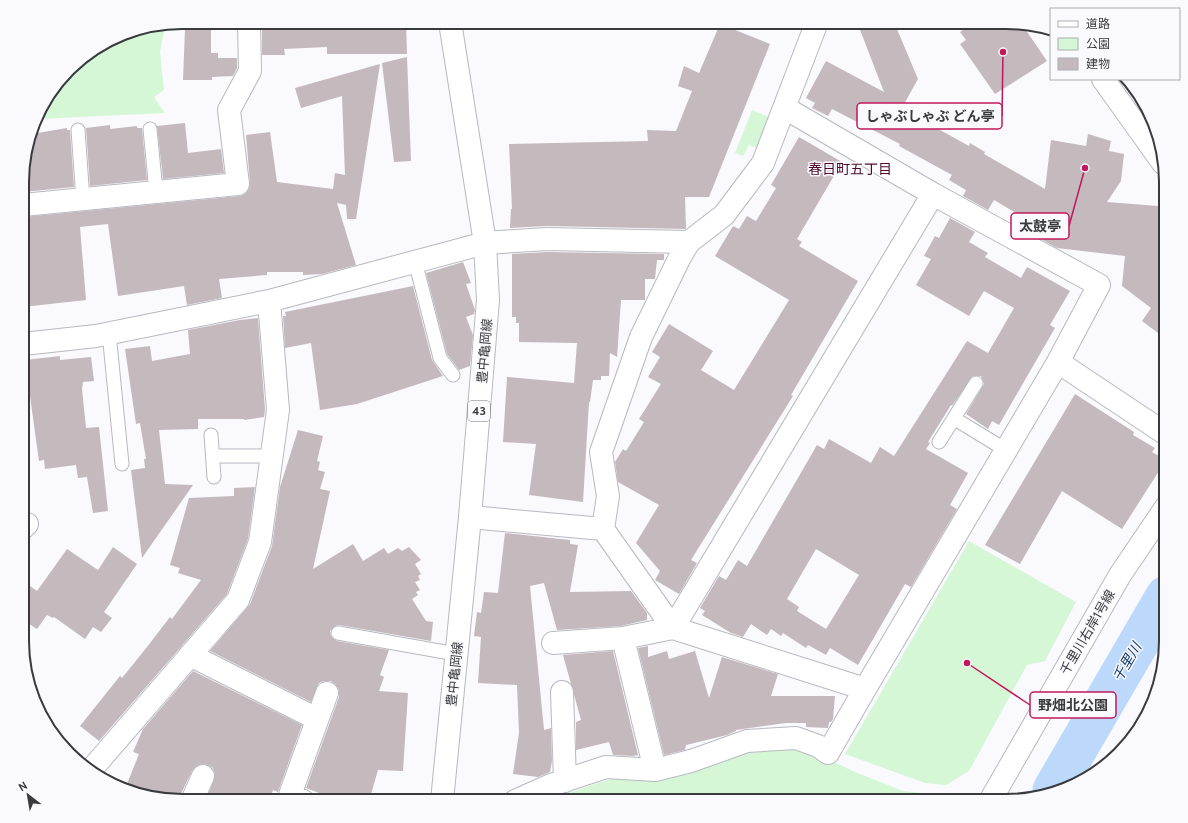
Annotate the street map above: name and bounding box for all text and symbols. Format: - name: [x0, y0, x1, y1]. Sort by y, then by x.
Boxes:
- legend: [1050, 8, 1180, 80]
- text: 道路: [1086, 16, 1110, 31]
- text: 公園: [1086, 36, 1110, 51]
- text: 建物: [1086, 56, 1110, 71]
- callout: しゃぶしゃぶ どん亭: [857, 103, 1002, 129]
- text: しゃぶしゃぶ どん亭: [865, 107, 995, 125]
- district label: 春日町五丁目: [808, 160, 892, 178]
- callout: 太鼓亭: [1011, 213, 1069, 239]
- text: 太鼓亭: [1019, 217, 1061, 235]
- street label: 豊中亀岡線: [473, 318, 495, 384]
- road number: 43: [468, 401, 490, 421]
- street label: 千里川右岸1号線: [1056, 587, 1118, 677]
- water label: 千里川: [1109, 638, 1146, 685]
- street label: 豊中亀岡線: [443, 641, 465, 707]
- callout: 野畑北公園: [1030, 692, 1116, 718]
- text: 野畑北公園: [1038, 696, 1108, 714]
- north arrow: [8, 775, 48, 815]
- text: N: [16, 778, 30, 794]

